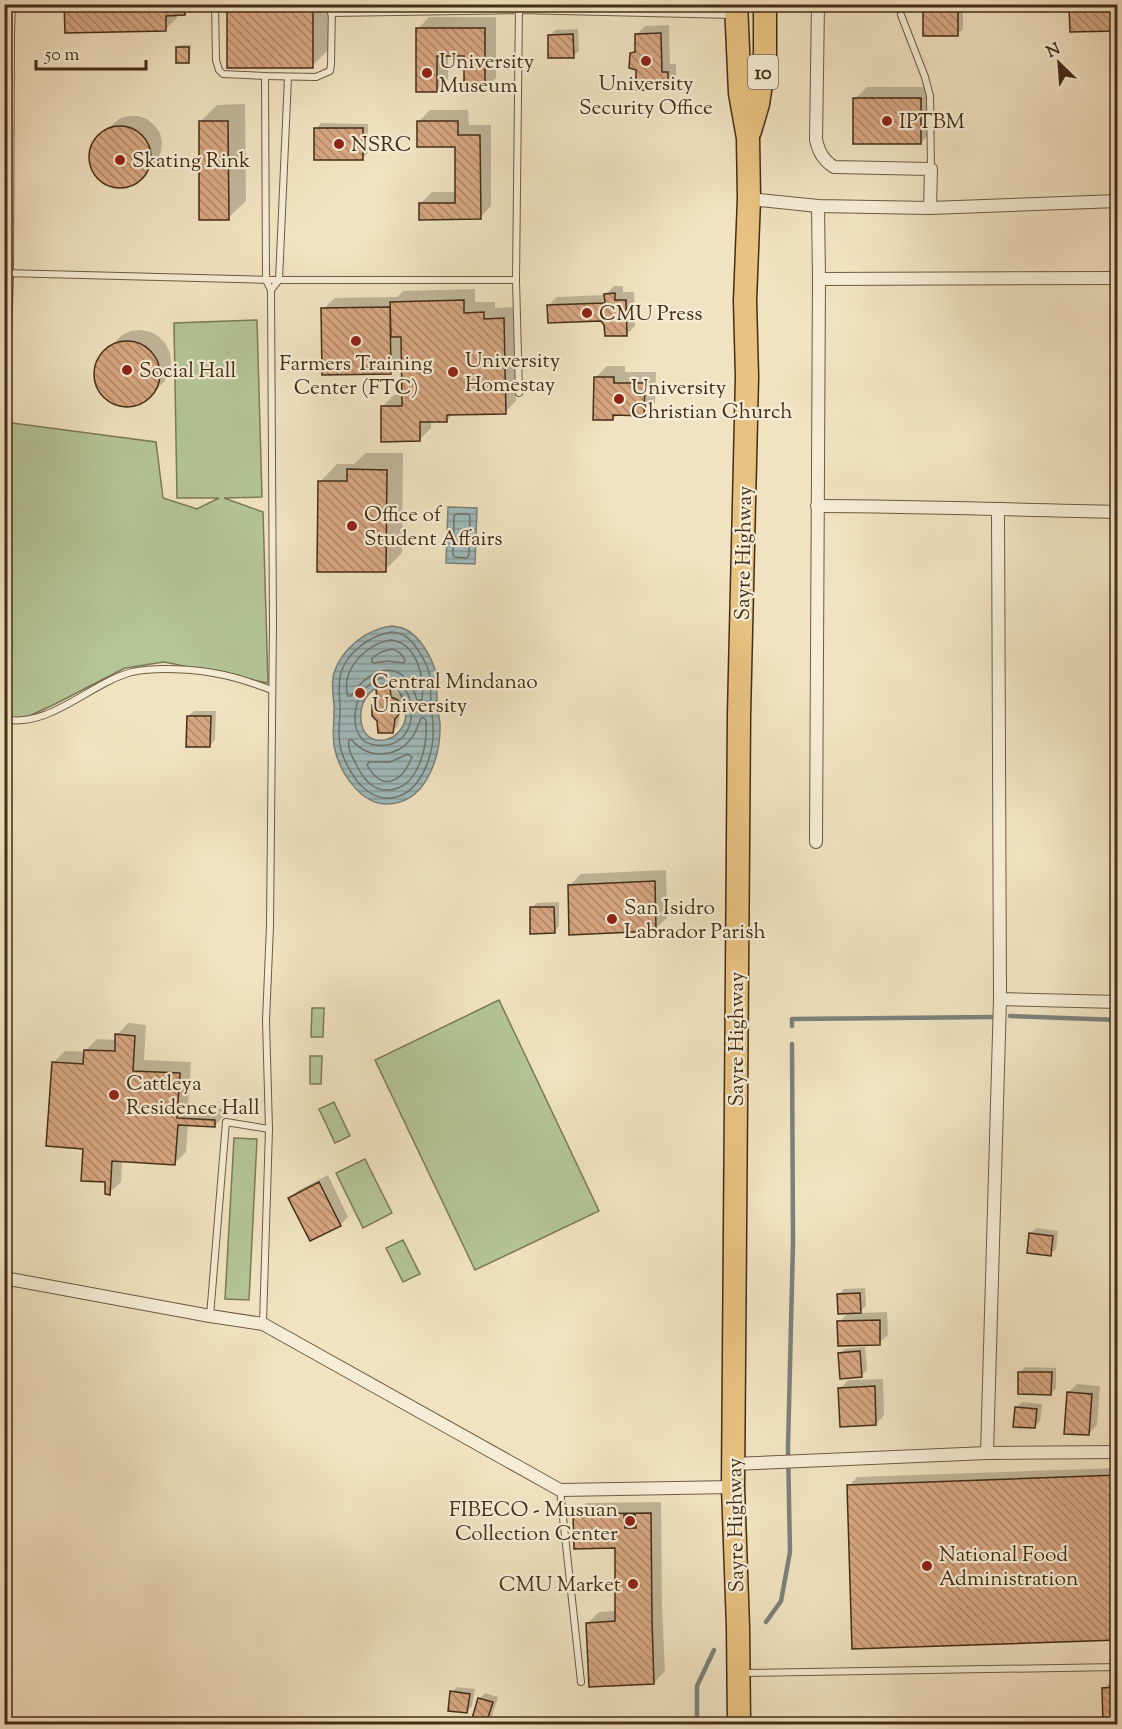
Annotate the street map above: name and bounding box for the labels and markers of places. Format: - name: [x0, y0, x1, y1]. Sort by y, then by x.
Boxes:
- place label: University Museum: [439, 48, 535, 102]
- marker: University Security Office: [639, 54, 653, 68]
- marker: University Museum: [420, 66, 434, 80]
- place label: University Security Office: [579, 70, 713, 124]
- place label: IPTBM: [899, 108, 965, 138]
- marker: IPTBM: [880, 114, 894, 128]
- place label: NSRC: [351, 131, 412, 161]
- marker: NSRC: [332, 137, 346, 151]
- place label: Skating Rink: [132, 147, 251, 177]
- marker: Skating Rink: [113, 153, 127, 167]
- place label: CMU Press: [599, 300, 703, 330]
- marker: CMU Press: [580, 306, 594, 320]
- marker: Farmers Training Center (FTC): [349, 334, 363, 348]
- place label: University Homestay: [465, 347, 561, 401]
- place label: Farmers Training Center (FTC): [279, 350, 433, 404]
- place label: Social Hall: [139, 357, 237, 387]
- marker: Social Hall: [120, 363, 134, 377]
- marker: University Homestay: [446, 365, 460, 379]
- place label: University Christian Church: [631, 374, 793, 428]
- marker: University Christian Church: [612, 392, 626, 406]
- place label: Office of Student Affairs: [364, 501, 503, 555]
- marker: Office of Student Affairs: [345, 519, 359, 533]
- place label: Central Mindanao University: [372, 668, 538, 722]
- marker: Central Mindanao University: [353, 686, 367, 700]
- place label: San Isidro Labrador Parish: [624, 894, 766, 948]
- marker: San Isidro Labrador Parish: [605, 912, 619, 926]
- place label: Cattleya Residence Hall: [126, 1070, 260, 1124]
- marker: Cattleya Residence Hall: [107, 1088, 121, 1102]
- place label: FIBECO - Musuan Collection Center: [449, 1496, 618, 1550]
- marker: FIBECO - Musuan Collection Center: [623, 1514, 637, 1528]
- place label: National Food Administration: [939, 1541, 1078, 1595]
- marker: National Food Administration: [920, 1559, 934, 1573]
- place label: CMU Market: [499, 1571, 621, 1601]
- marker: CMU Market: [626, 1577, 640, 1591]

